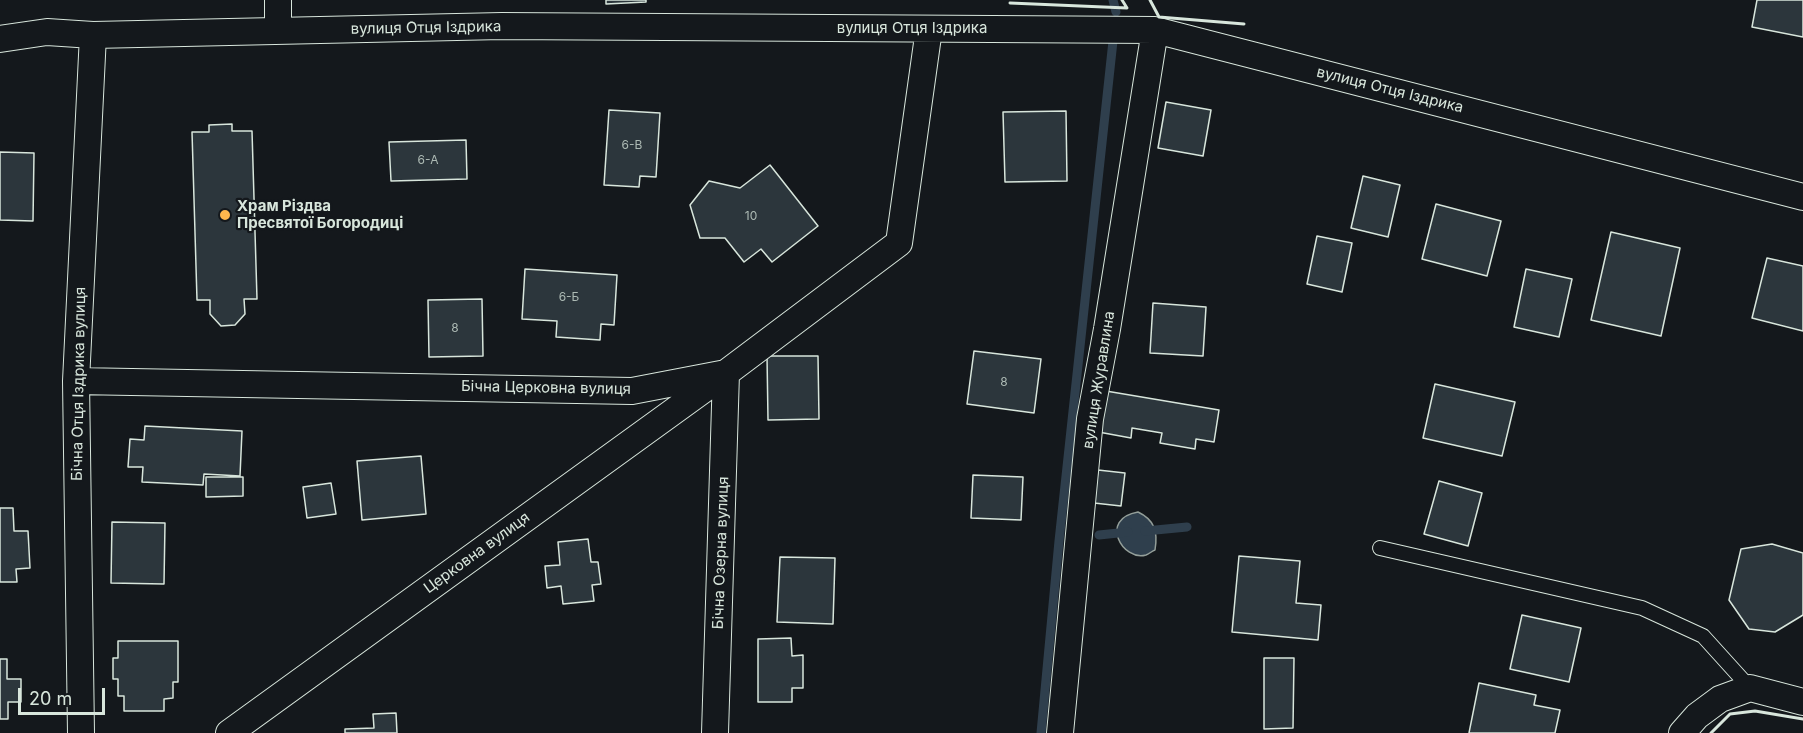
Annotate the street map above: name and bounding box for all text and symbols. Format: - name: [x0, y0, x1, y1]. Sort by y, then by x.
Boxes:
- street label: вулиця Отця Іздрика: [351, 18, 501, 38]
- street label: вулиця Отця Іздрика: [837, 19, 987, 37]
- street label: вулиця Отця Іздрика: [1315, 63, 1465, 117]
- house number: 6-В: [622, 138, 642, 152]
- house number: 6-А: [418, 153, 438, 167]
- place label: Храм Різдва Пресвятої Богородиці: [237, 197, 403, 232]
- marker: Храм Різдва Пресвятої Богородиці: [218, 208, 232, 222]
- house number: 10: [745, 209, 757, 223]
- street label: Бічна Отця Іздрика вулиця: [68, 287, 90, 481]
- house number: 6-Б: [559, 290, 579, 304]
- street label: вулиця Журавлина: [1079, 310, 1119, 450]
- house number: 8: [451, 321, 459, 335]
- house number: 8: [1000, 375, 1008, 389]
- street label: Бічна Церковна вулиця: [461, 378, 631, 398]
- street label: Бічна Озерна вулиця: [709, 476, 733, 630]
- street label: Церковна вулиця: [421, 509, 533, 597]
- scale bar: [21, 676, 108, 714]
- text: 20 m: [29, 688, 72, 709]

